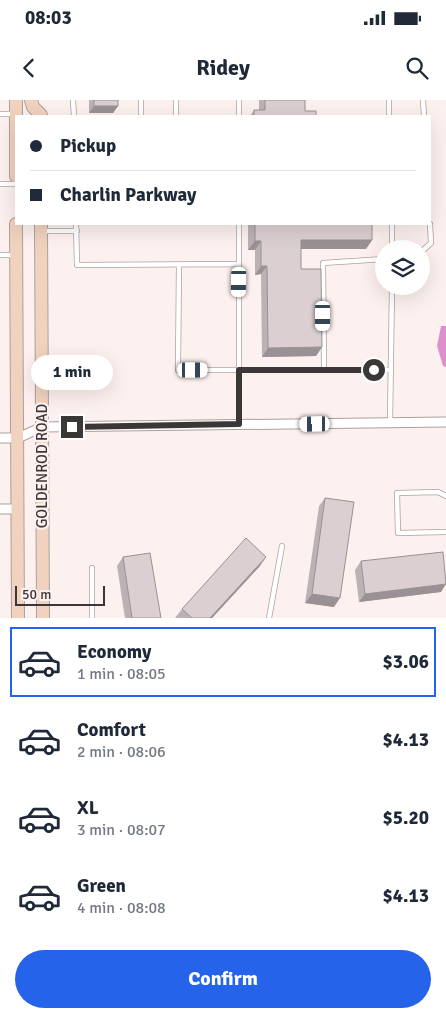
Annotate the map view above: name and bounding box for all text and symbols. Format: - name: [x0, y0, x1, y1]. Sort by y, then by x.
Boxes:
- text: 08:03: [25, 6, 72, 30]
- icon: back: [15, 54, 43, 82]
- text: Ridey: [196, 54, 250, 81]
- icon: search: [403, 54, 431, 82]
- text: Pickup: [60, 134, 116, 158]
- text: Charlin Parkway: [60, 183, 196, 207]
- map controls: [375, 240, 430, 295]
- button: layers: [375, 240, 430, 295]
- car: [231, 267, 246, 297]
- car: [315, 301, 330, 331]
- callout: 1 min: [31, 355, 113, 390]
- route start: [363, 359, 385, 381]
- text: 1 min: [53, 362, 91, 382]
- car: [178, 363, 208, 378]
- street label: GOLDENROD ROAD: [33, 404, 51, 528]
- route end: [61, 416, 83, 438]
- car: [299, 416, 330, 432]
- scale bar: [15, 583, 105, 606]
- text: 50 m: [22, 586, 51, 603]
- icon: car: [17, 640, 62, 685]
- text: Economy: [77, 640, 151, 664]
- text: $3.06: [383, 650, 429, 674]
- text: 1 min · 08:05: [77, 664, 166, 684]
- icon: car: [17, 718, 62, 763]
- text: Comfort: [77, 718, 146, 742]
- text: $4.13: [383, 728, 429, 752]
- text: 2 min · 08:06: [77, 742, 166, 762]
- icon: car: [17, 796, 62, 841]
- text: XL: [77, 796, 99, 820]
- text: $5.20: [383, 806, 429, 830]
- text: 3 min · 08:07: [77, 820, 166, 840]
- icon: car: [17, 874, 62, 919]
- text: Green: [77, 874, 126, 898]
- text: $4.13: [383, 884, 429, 908]
- text: 4 min · 08:08: [77, 898, 166, 918]
- button: Confirm: [15, 950, 431, 1008]

